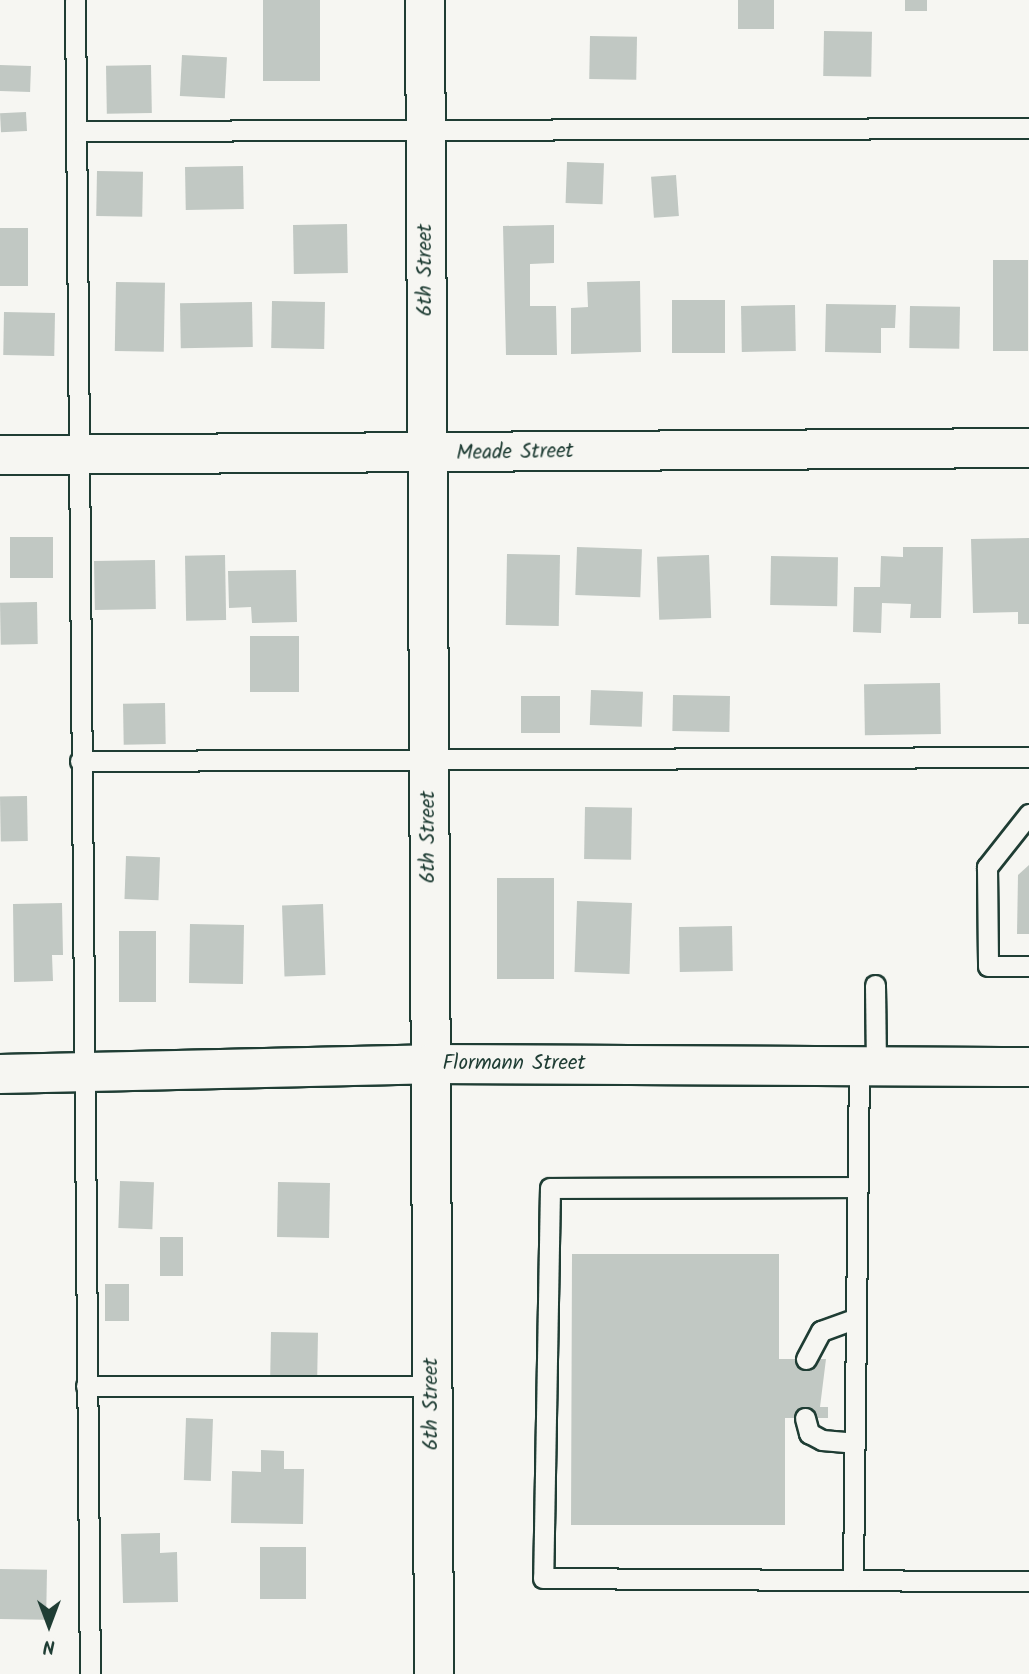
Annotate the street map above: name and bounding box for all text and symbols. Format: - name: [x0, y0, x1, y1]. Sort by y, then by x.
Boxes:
- street label: 6th Street: [413, 224, 439, 316]
- street label: Meade Street: [456, 439, 574, 467]
- street label: 6th Street: [416, 791, 442, 883]
- street label: Flormann Street: [442, 1051, 586, 1077]
- street label: 6th Street: [419, 1358, 445, 1450]
- north arrow: [14, 1590, 84, 1660]
- text: N: [43, 1631, 55, 1661]

